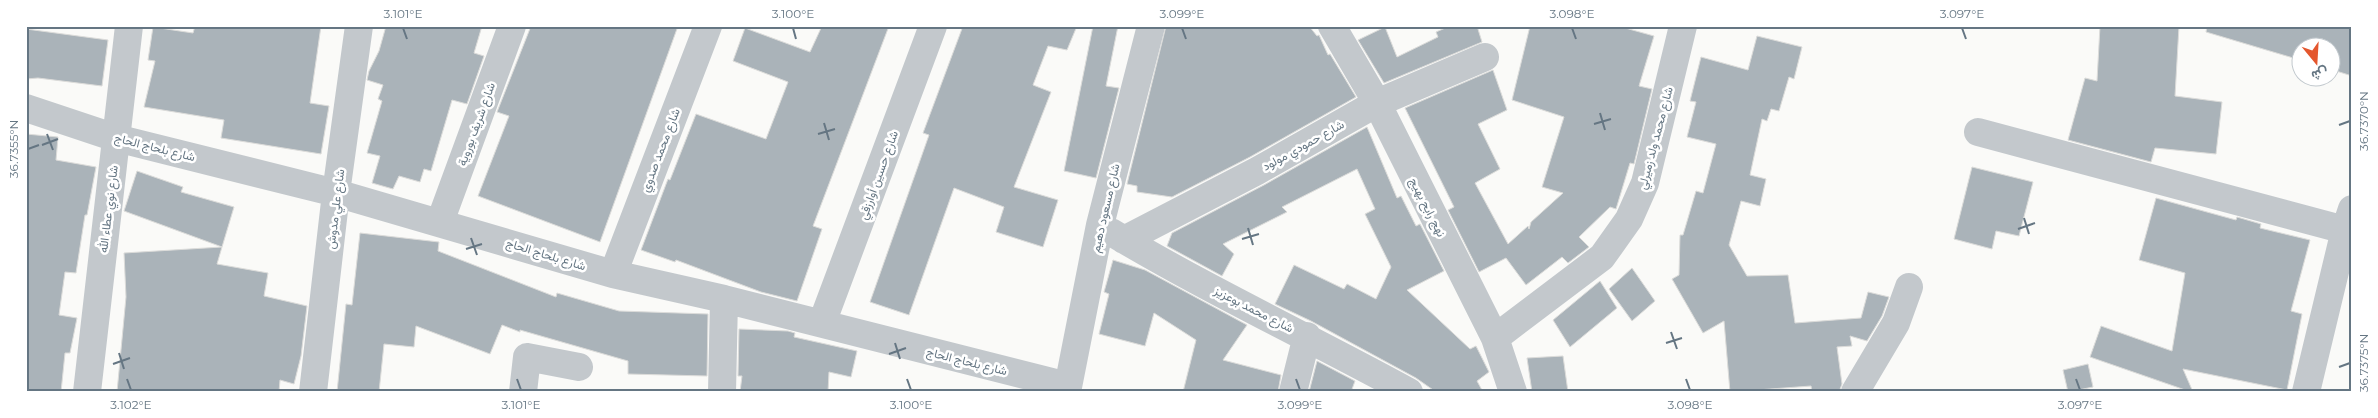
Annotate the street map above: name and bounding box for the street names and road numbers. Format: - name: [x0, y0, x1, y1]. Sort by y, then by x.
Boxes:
- street label: شارع شريف بوروية: [454, 80, 500, 168]
- street label: شارع محمد ولد زميرلي: [1634, 85, 1679, 192]
- street label: شارع محمد صدوي: [637, 106, 686, 195]
- street label: شارع حمودي مولود: [1259, 116, 1348, 176]
- street label: شارع حسين أوارزقي: [855, 129, 904, 222]
- street label: شارع بلحاج الحاج: [113, 130, 197, 166]
- street label: شارع مسعود دهيم: [1087, 162, 1124, 254]
- street label: شارع نوي عطاء الله: [95, 164, 124, 254]
- street label: شارع علي مدوش: [323, 168, 350, 250]
- street label: نهج رابح بهيج: [1405, 175, 1449, 240]
- street label: شارع بلحاج الحاج: [504, 235, 588, 275]
- street label: شارع محمد بوعزيز: [1210, 282, 1296, 337]
- street label: شارع بلحاج الحاج: [925, 344, 1009, 380]

